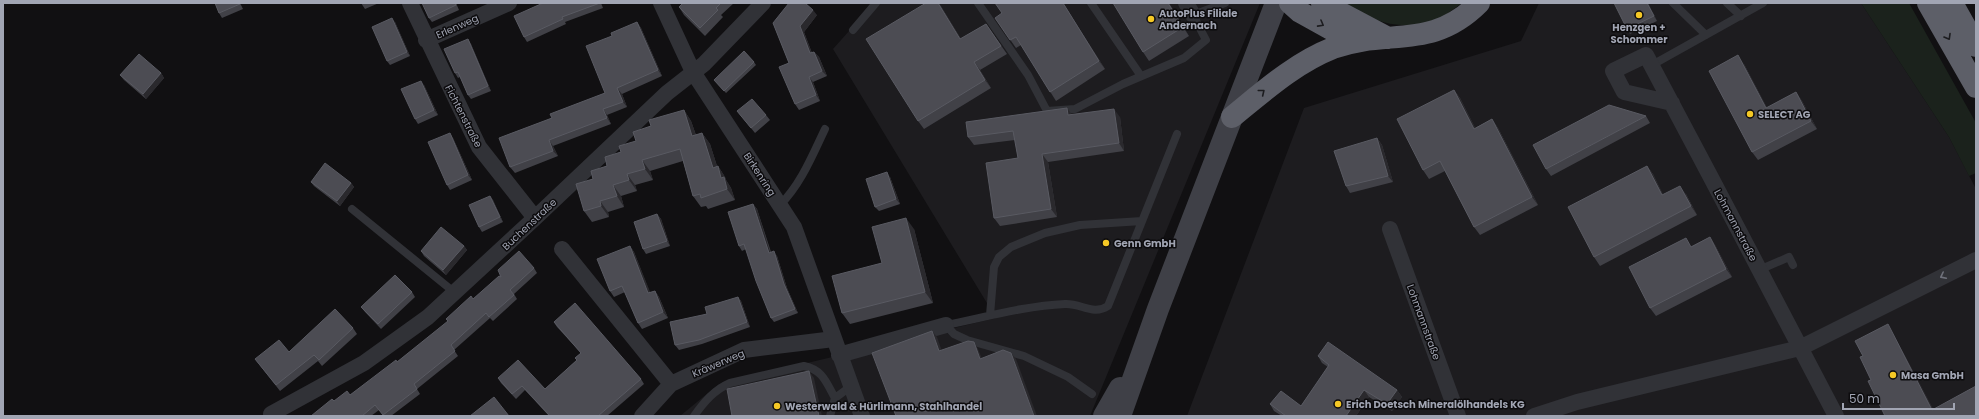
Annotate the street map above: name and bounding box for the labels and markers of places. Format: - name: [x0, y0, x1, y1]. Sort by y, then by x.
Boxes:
- place label: AutoPlus Filiale Andernach: [1159, 6, 1237, 33]
- marker: Henzgen + Schommer: [1634, 10, 1644, 20]
- marker: AutoPlus Filiale Andernach: [1146, 14, 1156, 24]
- place label: Henzgen + Schommer: [1611, 20, 1668, 47]
- place label: SELECT AG: [1758, 107, 1811, 122]
- marker: SELECT AG: [1745, 109, 1755, 119]
- place label: Genn GmbH: [1114, 236, 1176, 251]
- marker: Genn GmbH: [1101, 238, 1111, 248]
- place label: Masa GmbH: [1901, 368, 1964, 383]
- marker: Masa GmbH: [1888, 370, 1898, 380]
- place label: Erich Doetsch Mineralölhandels KG: [1346, 397, 1525, 412]
- place label: Westerwald & Hürlimann, Stahlhandel: [785, 399, 982, 414]
- marker: Erich Doetsch Mineralölhandels KG: [1333, 399, 1343, 409]
- marker: Westerwald & Hürlimann, Stahlhandel: [772, 401, 782, 411]

